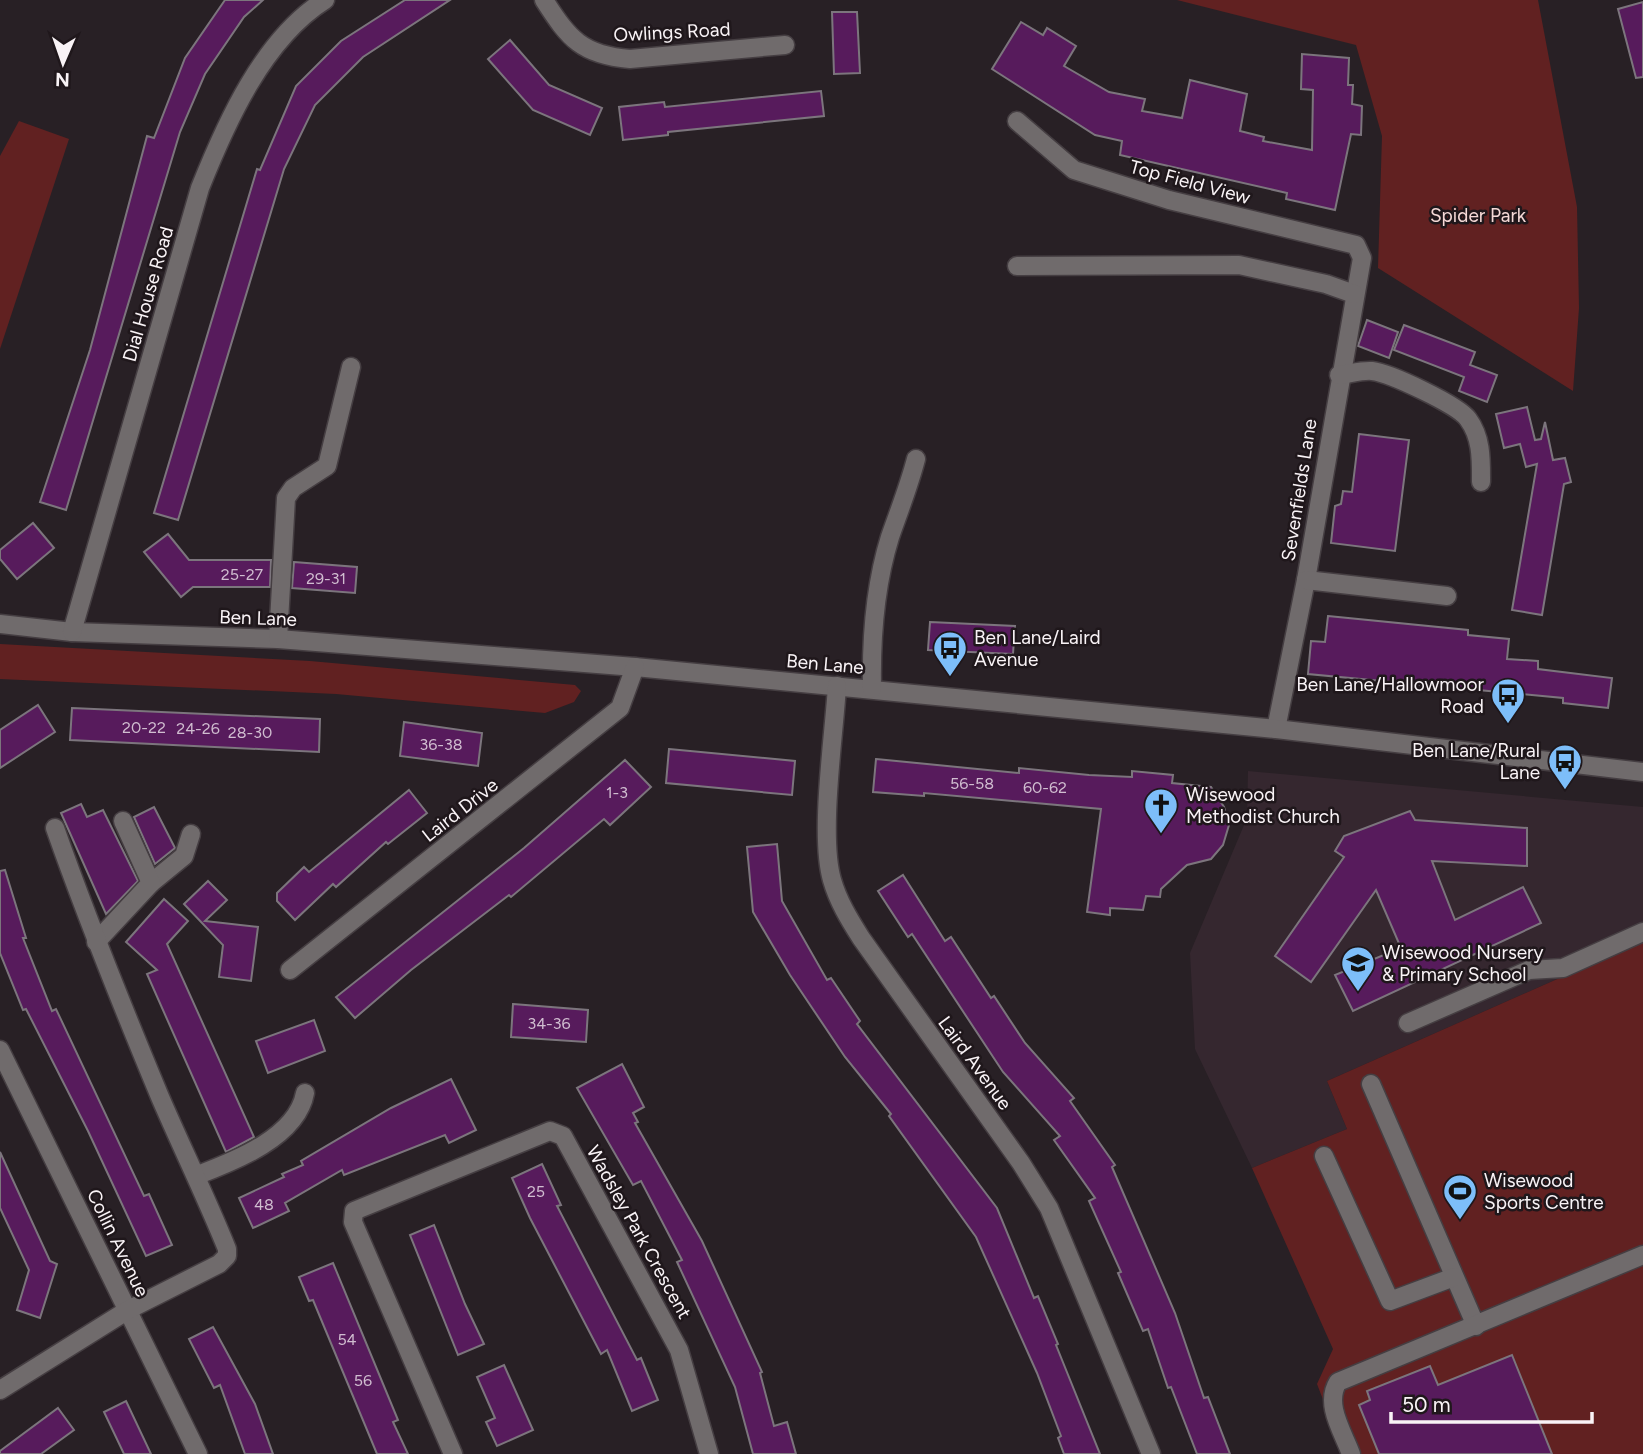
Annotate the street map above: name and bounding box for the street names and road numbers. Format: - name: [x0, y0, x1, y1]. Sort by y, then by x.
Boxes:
- street label: Owlings Road: [613, 17, 731, 47]
- street label: Top Field View: [1127, 155, 1253, 209]
- street label: Dial House Road: [118, 224, 178, 364]
- street label: Sevenfields Lane: [1276, 417, 1322, 563]
- street label: Ben Lane: [219, 605, 297, 631]
- street label: Ben Lane: [785, 649, 865, 679]
- street label: Laird Drive: [417, 773, 503, 847]
- street label: Laird Avenue: [933, 1012, 1017, 1114]
- street label: Wadsley Park Crescent: [582, 1141, 696, 1323]
- street label: Collin Avenue: [82, 1185, 154, 1301]

